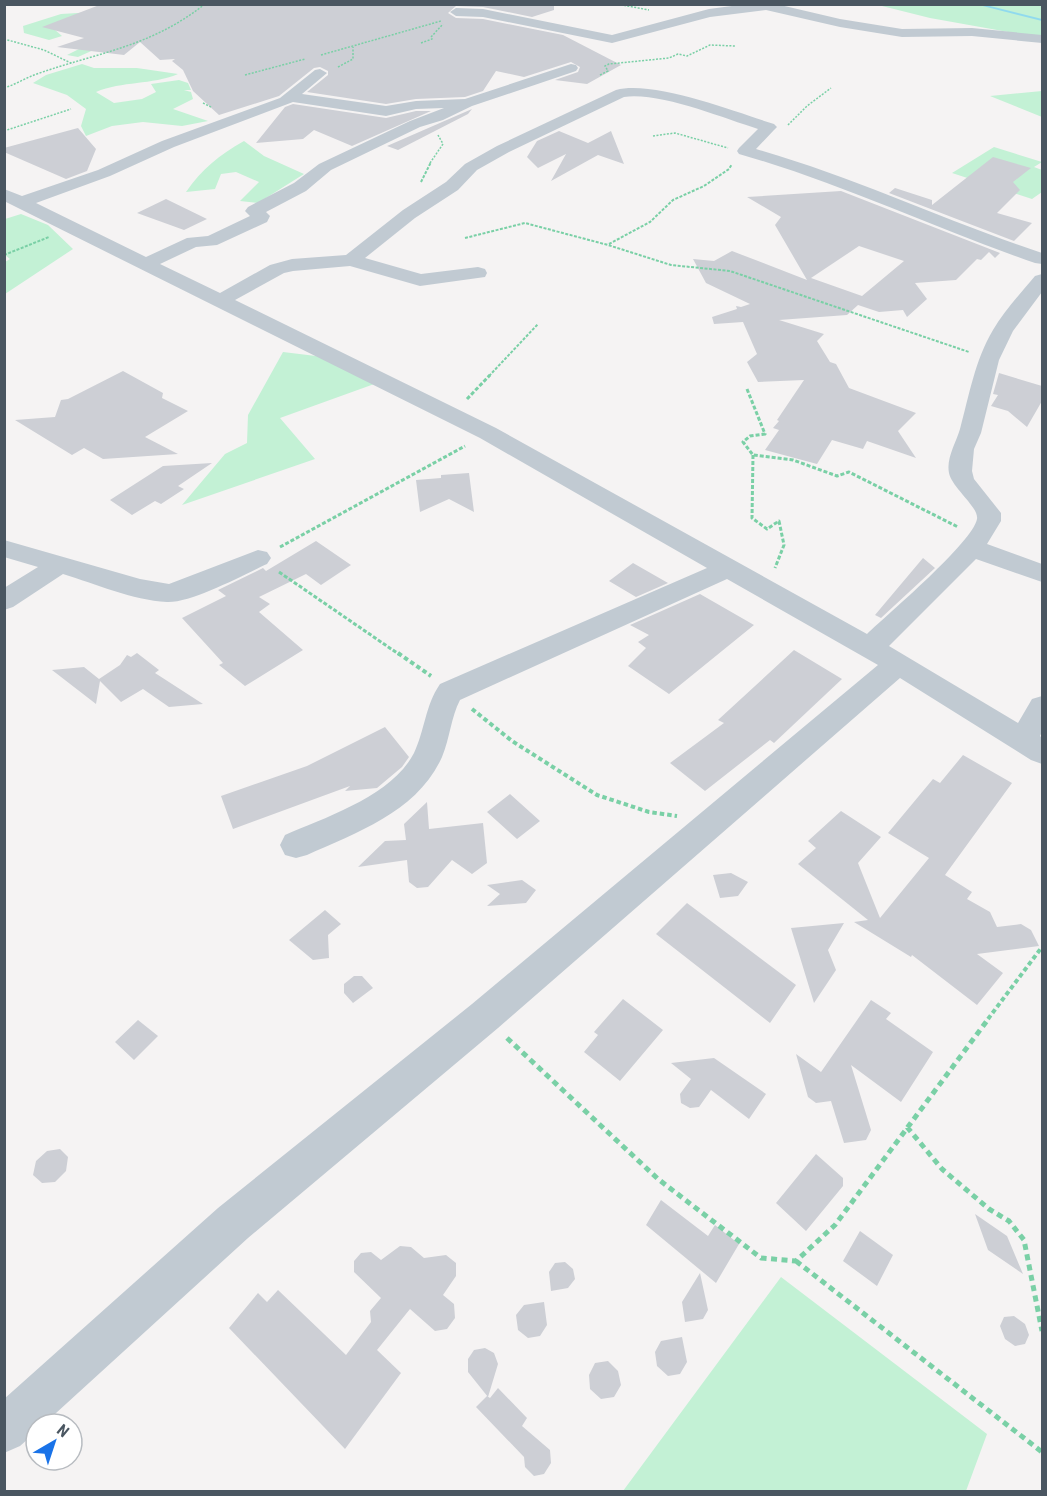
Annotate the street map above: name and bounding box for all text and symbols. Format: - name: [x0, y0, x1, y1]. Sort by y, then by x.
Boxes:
- north arrow: [24, 1412, 84, 1472]
- text: N: [53, 1420, 73, 1441]

